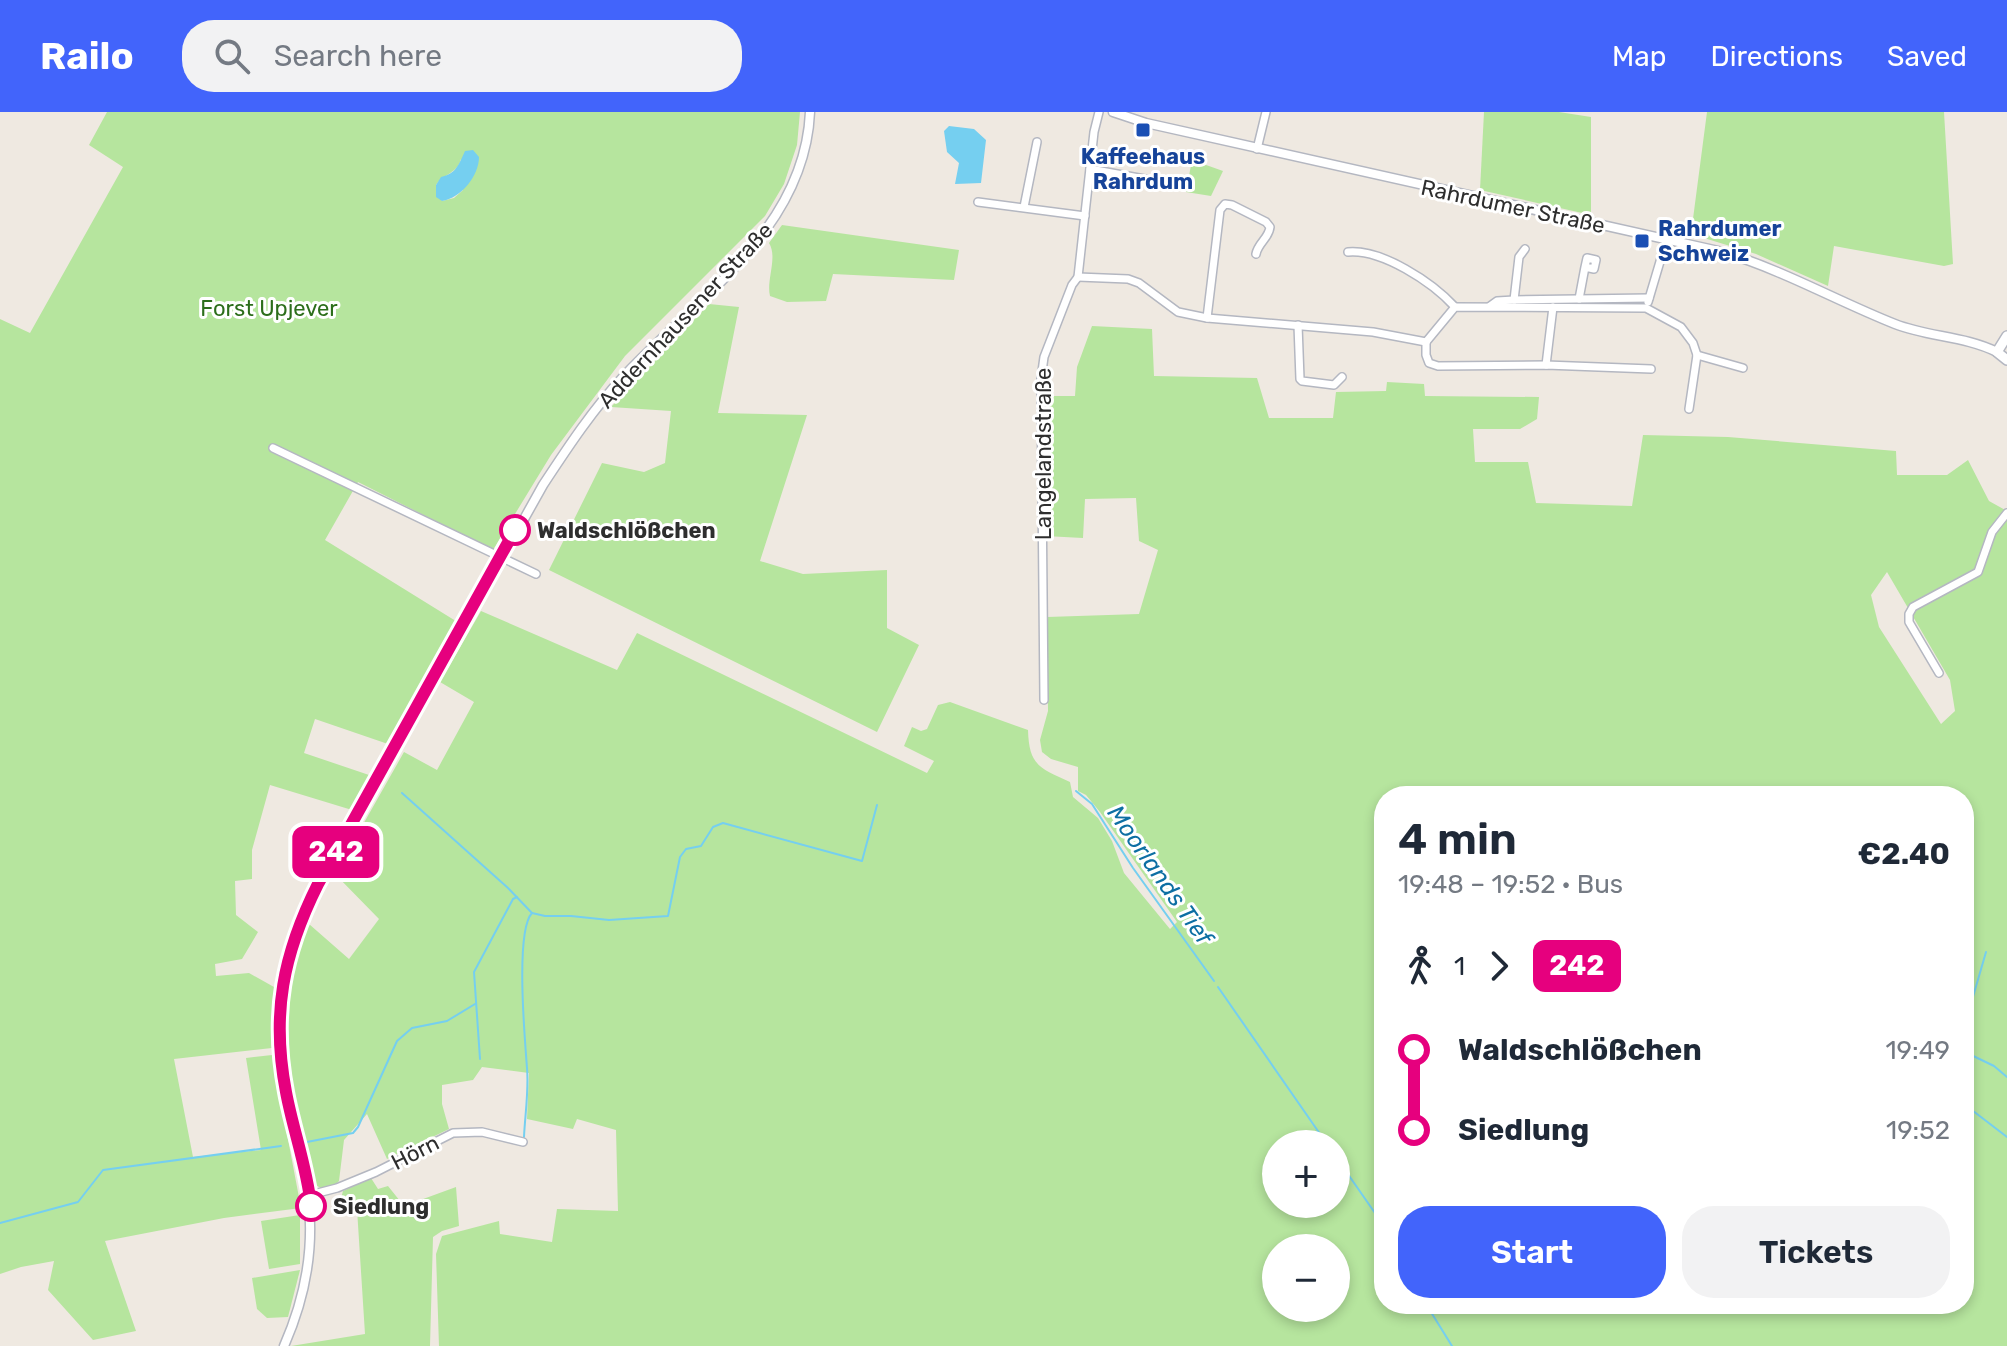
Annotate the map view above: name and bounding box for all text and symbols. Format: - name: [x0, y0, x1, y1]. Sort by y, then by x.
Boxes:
- search box: [182, 20, 742, 92]
- text: Railo: [40, 33, 134, 79]
- icon: search: [210, 34, 254, 78]
- text: Search here: [274, 38, 442, 74]
- text: Map: [1612, 40, 1666, 73]
- text: Directions: [1710, 40, 1843, 73]
- text: Saved: [1887, 40, 1967, 73]
- marker: Kaffeehaus Rahrdum: [1134, 121, 1152, 139]
- place label: Kaffeehaus Rahrdum: [1081, 143, 1205, 195]
- street label: Rahrdumer Straße: [1418, 174, 1607, 239]
- place label: Rahrdumer Schweiz: [1658, 215, 1782, 267]
- street label: Addernhausener Straße: [592, 217, 778, 414]
- marker: Rahrdumer Schweiz: [1633, 232, 1651, 250]
- park label: Forst Upjever: [200, 295, 338, 322]
- street label: Langelandstraße: [1030, 368, 1057, 540]
- marker: Waldschlößchen: [500, 515, 530, 545]
- place label: Waldschlößchen: [537, 517, 716, 544]
- water label: Moorlands Tief: [1102, 800, 1220, 952]
- text: 4 min: [1398, 813, 1517, 865]
- line badge: 242: [290, 826, 382, 878]
- text: 242: [308, 835, 364, 868]
- text: €2.40: [1858, 836, 1950, 872]
- text: 19:48 – 19:52 · Bus: [1398, 869, 1623, 900]
- icon: walk: [1398, 944, 1442, 988]
- icon: forward: [1477, 944, 1521, 988]
- text: 242: [1549, 949, 1605, 982]
- text: 1: [1454, 951, 1465, 982]
- text: Waldschlößchen: [1458, 1032, 1702, 1068]
- text: 19:49: [1885, 1035, 1950, 1066]
- text: Siedlung: [1458, 1112, 1589, 1148]
- text: 19:52: [1886, 1115, 1950, 1146]
- street label: Hörn: [387, 1129, 444, 1176]
- map controls: [1262, 1130, 1350, 1322]
- button: +: [1262, 1130, 1350, 1218]
- marker: Siedlung: [296, 1191, 326, 1221]
- place label: Siedlung: [333, 1193, 429, 1220]
- button: Start: [1398, 1206, 1666, 1298]
- button: Tickets: [1682, 1206, 1950, 1298]
- button: −: [1262, 1234, 1350, 1322]

